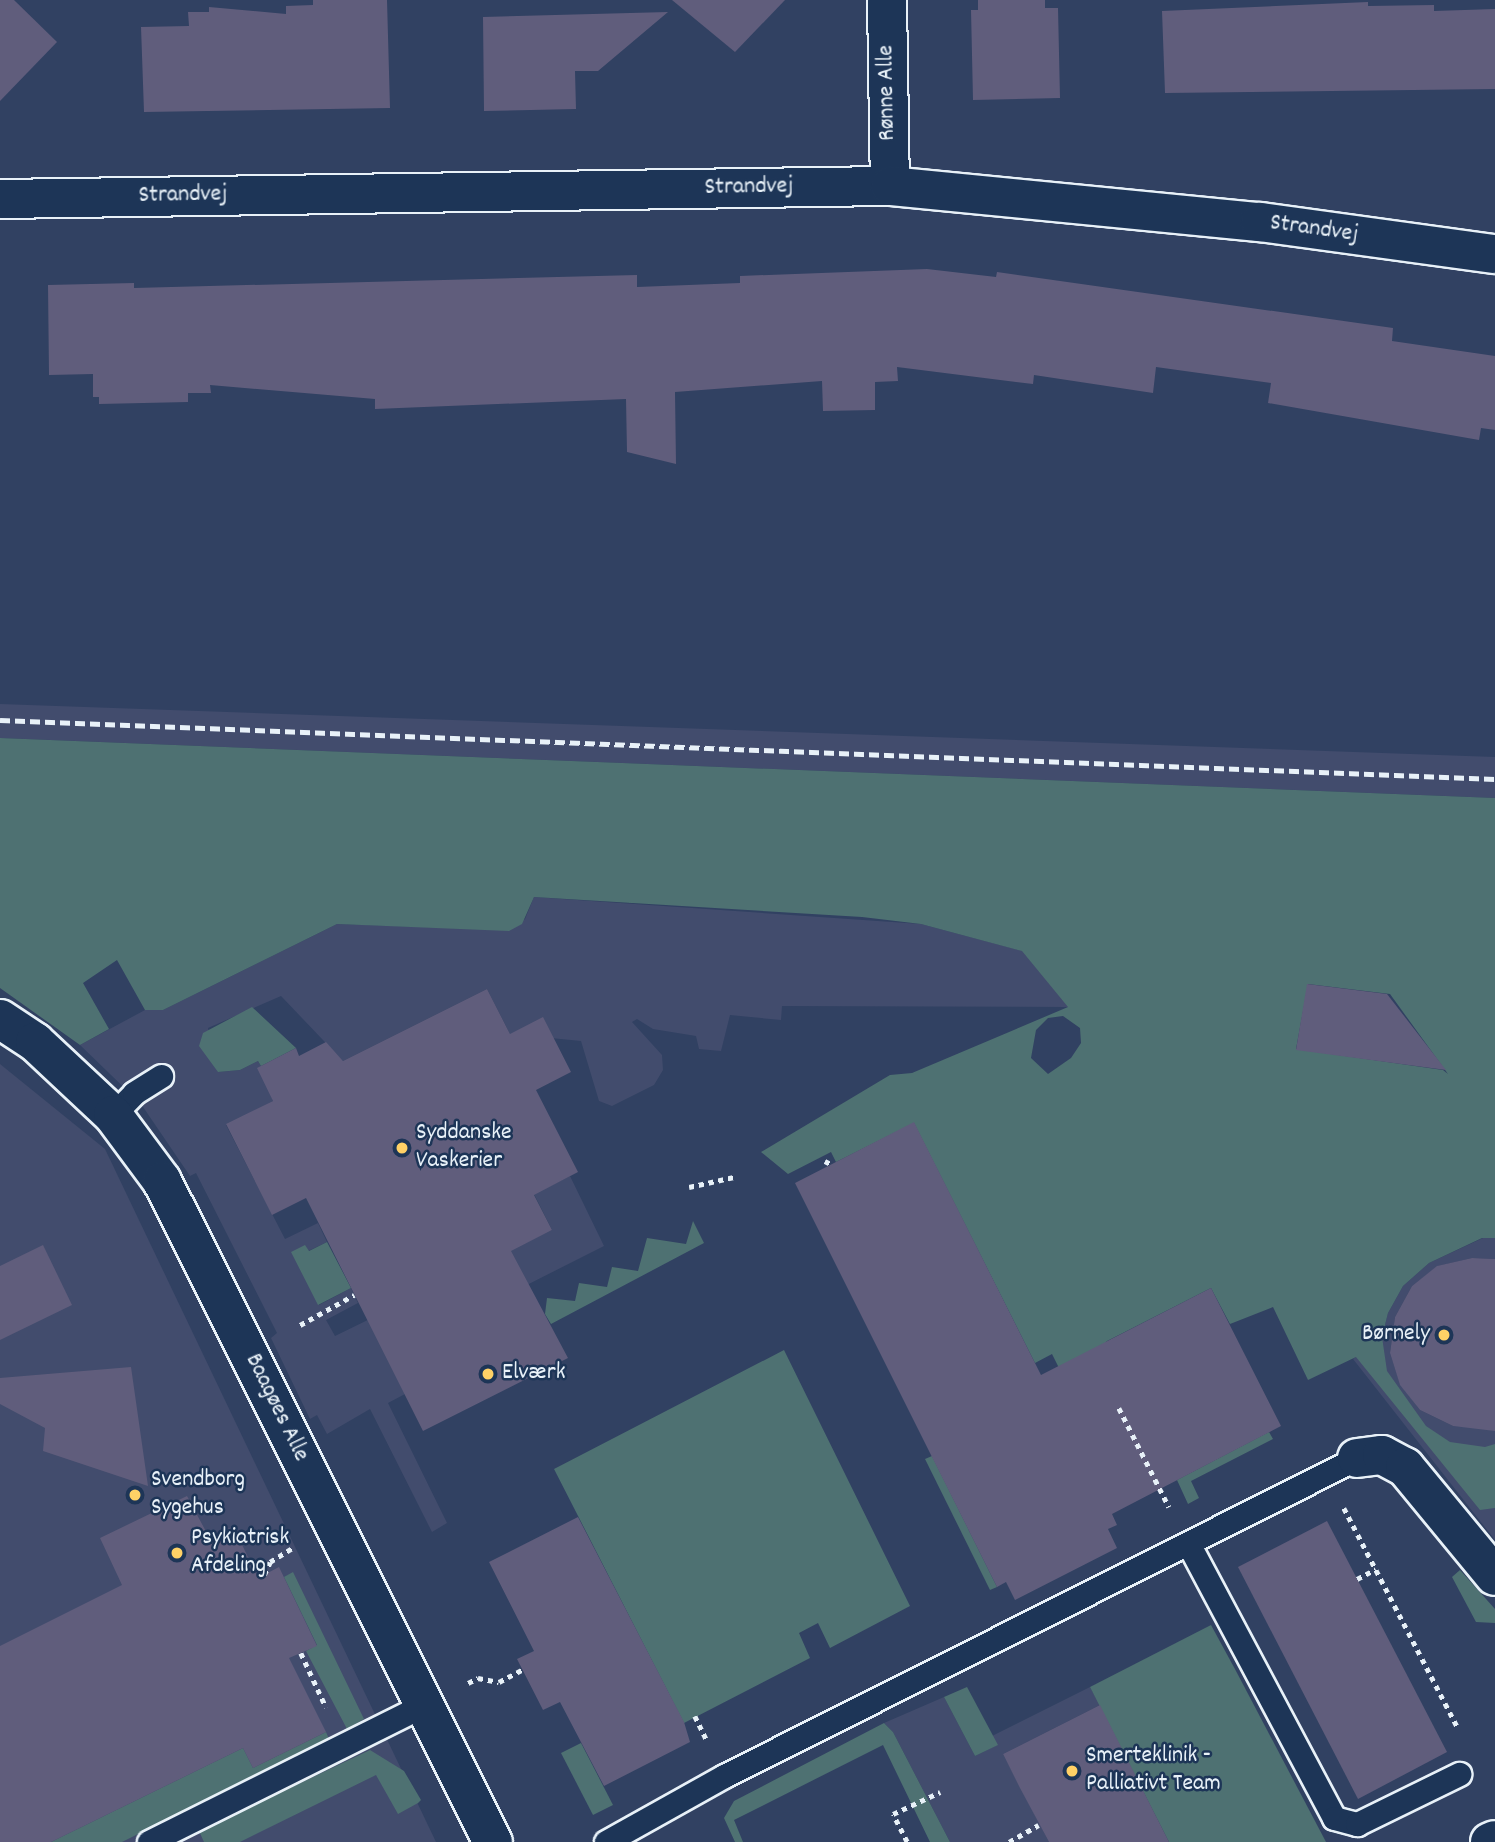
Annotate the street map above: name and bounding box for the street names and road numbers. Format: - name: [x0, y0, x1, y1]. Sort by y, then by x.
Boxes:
- street label: Rønne Alle: [873, 45, 903, 141]
- street label: Strandvej: [704, 173, 794, 203]
- street label: Strandvej: [138, 181, 228, 211]
- street label: Strandvej: [1268, 210, 1360, 250]
- street label: Baagøes Alle: [238, 1349, 314, 1467]

